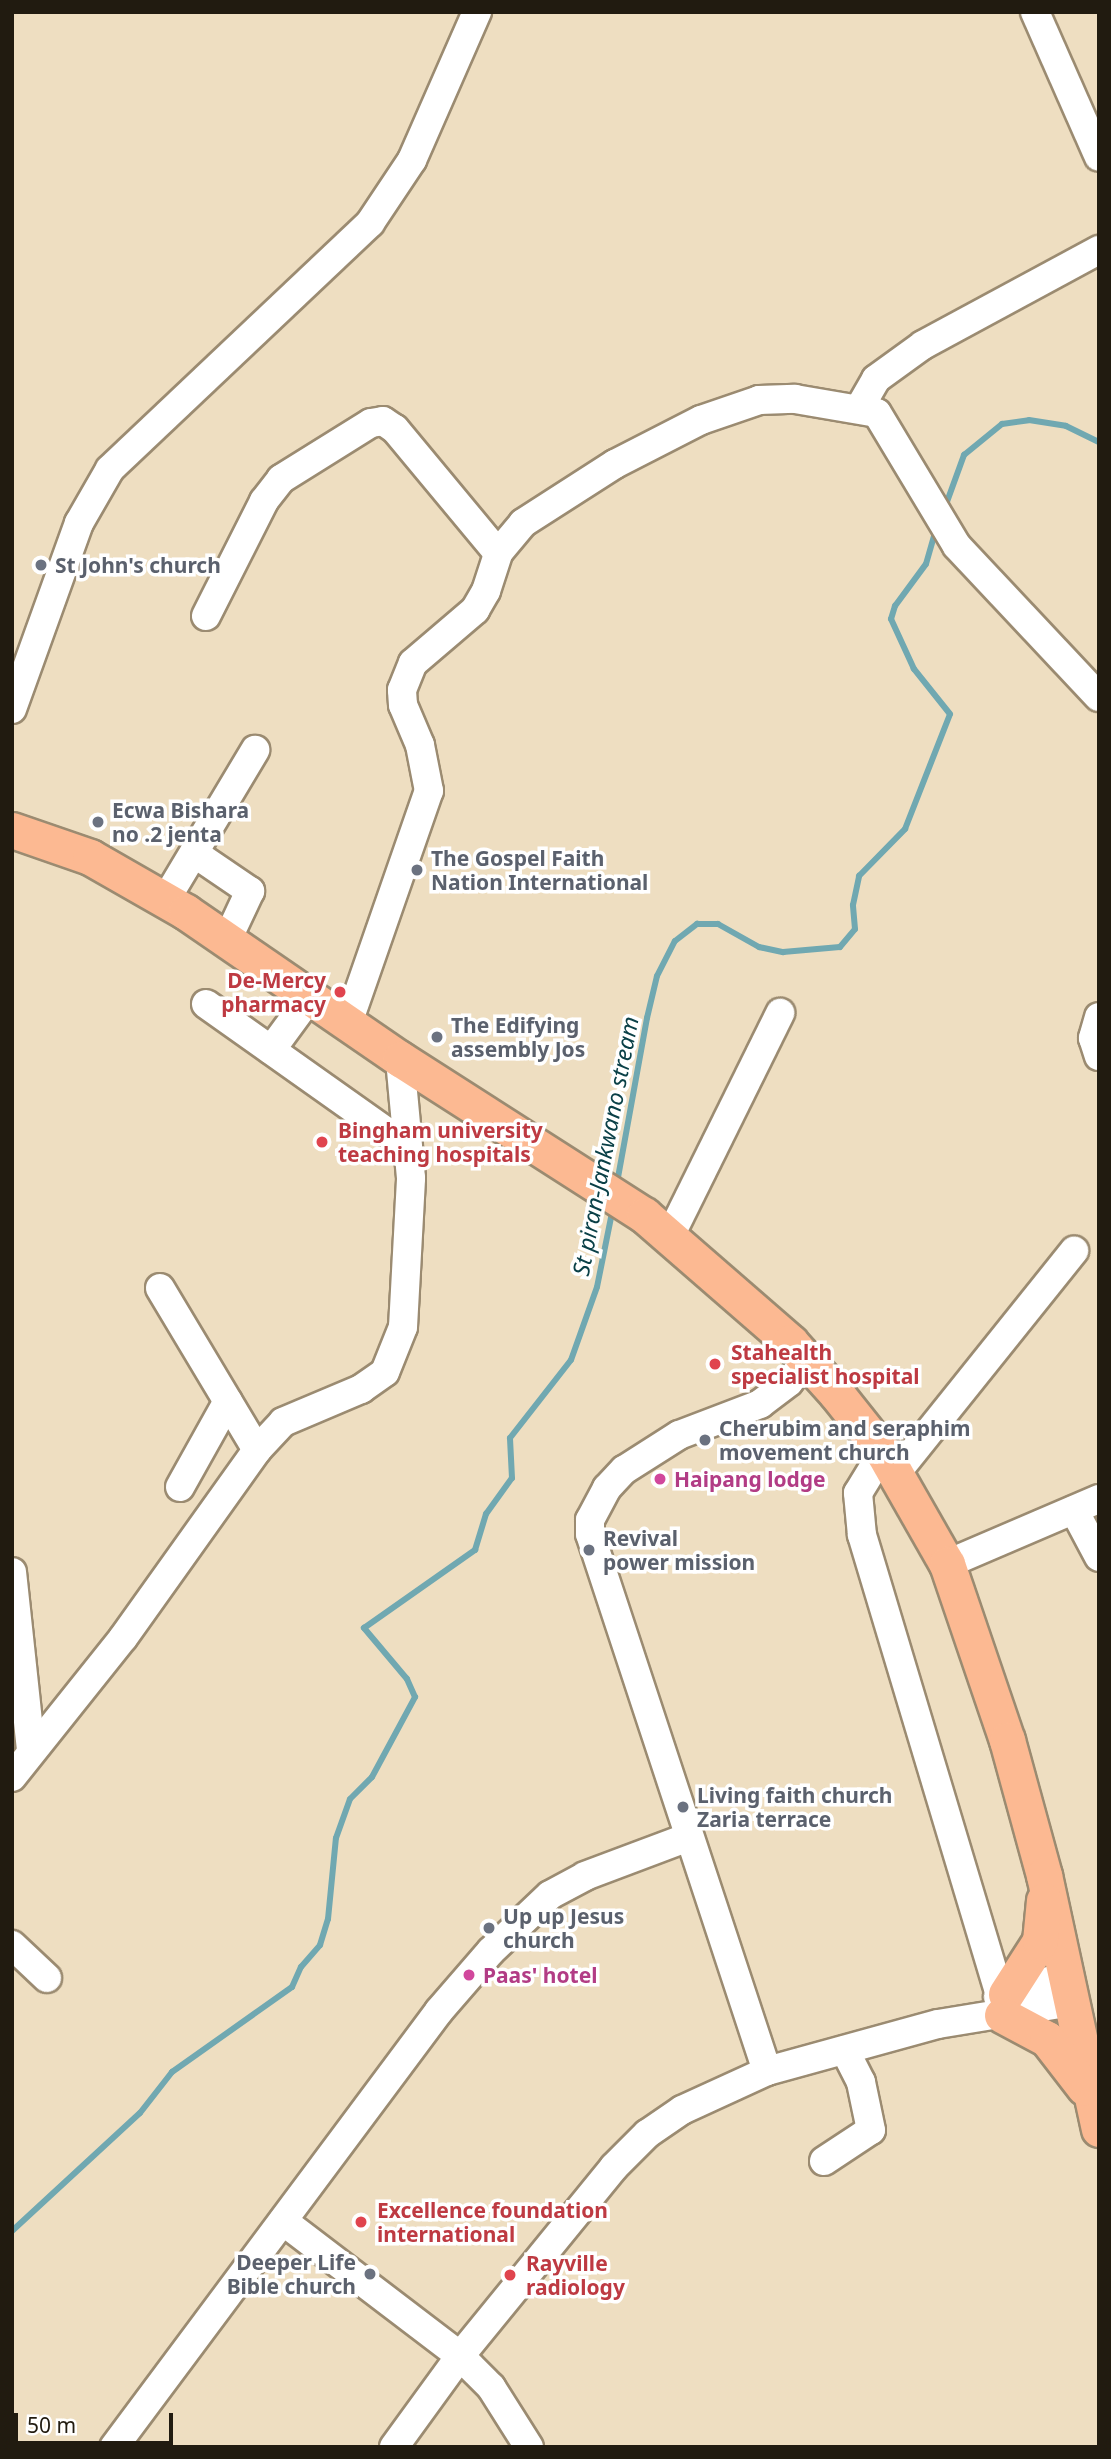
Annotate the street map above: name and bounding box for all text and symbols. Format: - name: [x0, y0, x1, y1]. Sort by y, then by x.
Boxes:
- place label: St John's church: [55, 552, 221, 578]
- marker: St John's church: [33, 557, 49, 573]
- place label: Ecwa Bishara no .2 jenta: [112, 797, 249, 847]
- marker: Ecwa Bishara no .2 jenta: [90, 814, 106, 830]
- place label: The Gospel Faith Nation International: [431, 845, 648, 895]
- marker: The Gospel Faith Nation International: [409, 862, 425, 878]
- place label: De-Mercy pharmacy: [221, 967, 326, 1017]
- marker: De-Mercy pharmacy: [332, 984, 348, 1000]
- place label: The Edifying assembly Jos: [451, 1012, 585, 1062]
- water label: St piran-Jankwano stream: [566, 1014, 644, 1278]
- marker: The Edifying assembly Jos: [429, 1029, 445, 1045]
- place label: Bingham university teaching hospitals: [338, 1117, 543, 1167]
- marker: Bingham university teaching hospitals: [312, 1132, 332, 1152]
- place label: Stahealth specialist hospital: [731, 1339, 920, 1389]
- marker: Stahealth specialist hospital: [705, 1354, 725, 1374]
- place label: Cherubim and seraphim movement church: [719, 1415, 970, 1465]
- marker: Cherubim and seraphim movement church: [697, 1432, 713, 1448]
- place label: Haipang lodge: [674, 1466, 826, 1492]
- marker: Haipang lodge: [652, 1471, 668, 1487]
- place label: Revival power mission: [603, 1525, 755, 1575]
- marker: Revival power mission: [581, 1542, 597, 1558]
- place label: Living faith church Zaria terrace: [697, 1782, 892, 1832]
- marker: Living faith church Zaria terrace: [675, 1799, 691, 1815]
- place label: Up up Jesus church: [503, 1903, 624, 1953]
- marker: Up up Jesus church: [481, 1920, 497, 1936]
- place label: Paas' hotel: [483, 1962, 597, 1988]
- marker: Paas' hotel: [461, 1967, 477, 1983]
- place label: Excellence foundation international: [377, 2197, 608, 2247]
- marker: Excellence foundation international: [351, 2212, 371, 2232]
- place label: Deeper Life Bible church: [227, 2249, 356, 2299]
- place label: Rayville radiology: [526, 2250, 625, 2300]
- marker: Rayville radiology: [500, 2265, 520, 2285]
- marker: Deeper Life Bible church: [362, 2266, 378, 2282]
- scale bar: [18, 2400, 177, 2444]
- text: 50 m: [27, 2411, 76, 2439]

